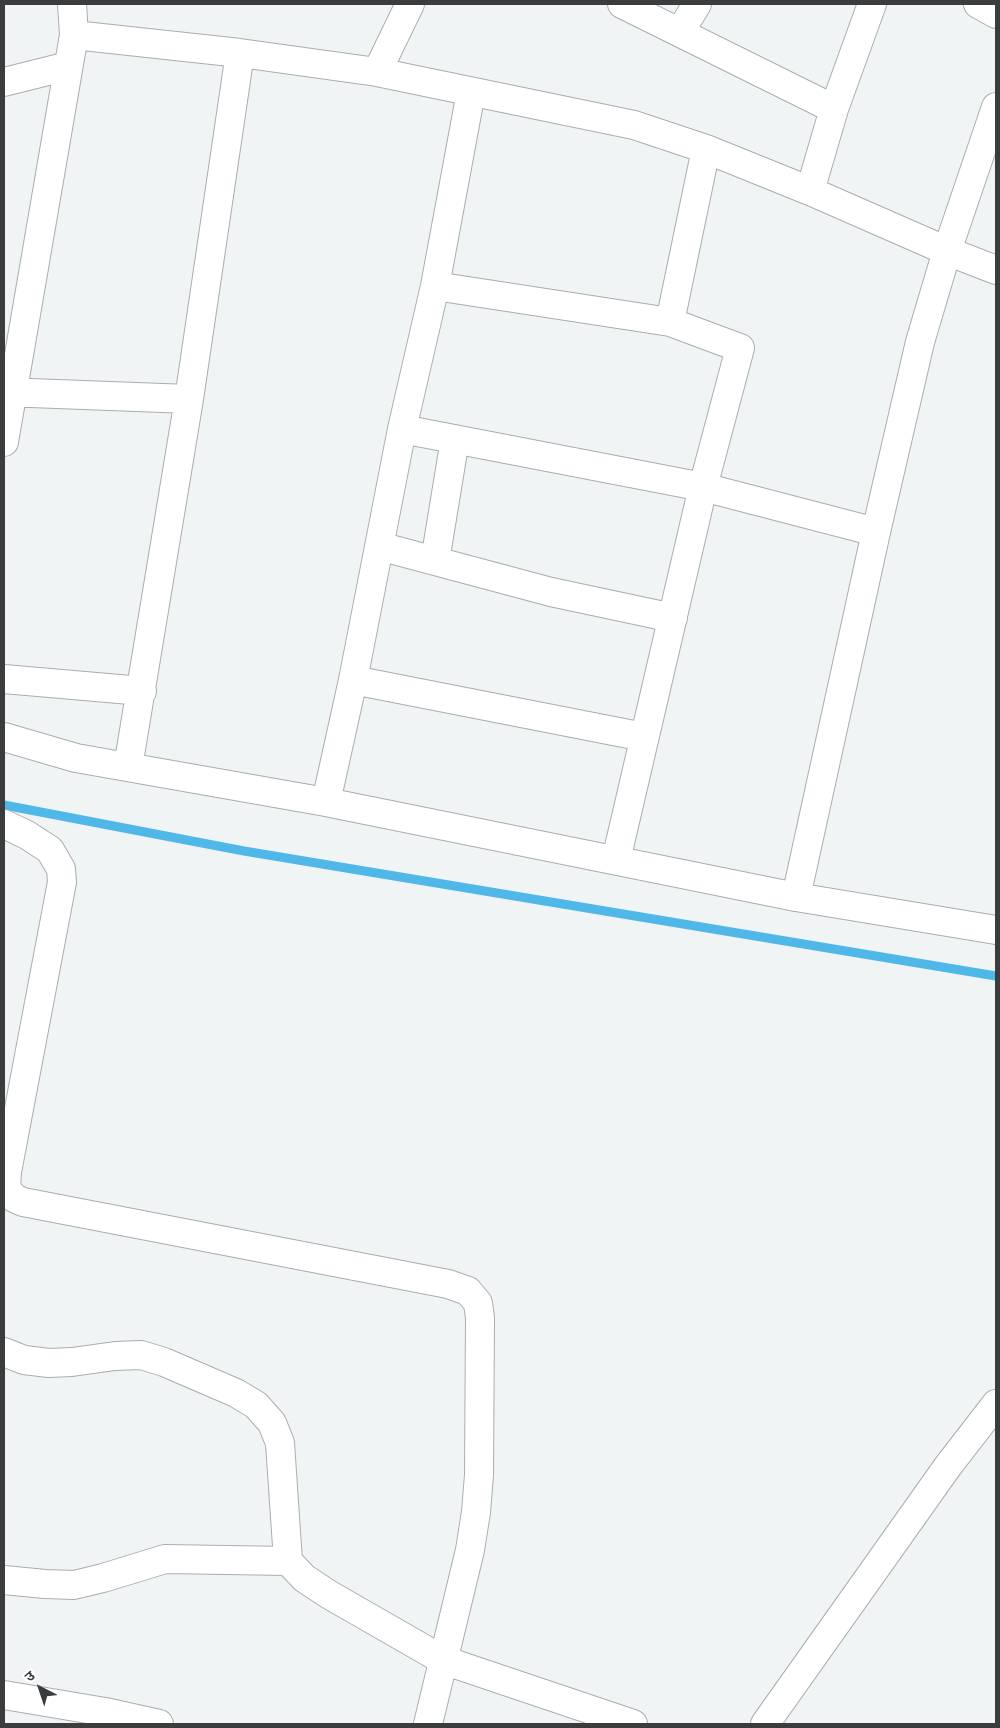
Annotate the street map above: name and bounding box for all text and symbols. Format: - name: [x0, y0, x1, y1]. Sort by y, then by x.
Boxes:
- north arrow: [15, 1663, 65, 1713]
- text: उ: [21, 1667, 38, 1685]

